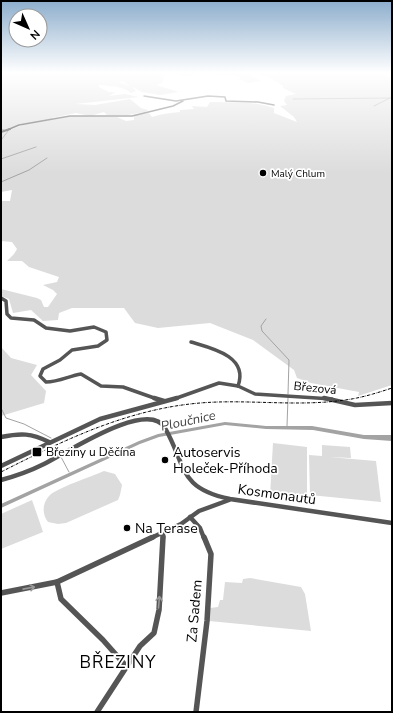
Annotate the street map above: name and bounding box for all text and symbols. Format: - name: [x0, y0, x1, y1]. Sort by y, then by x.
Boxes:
- north arrow: [8, 8, 48, 48]
- text: N: [27, 27, 43, 43]
- place label: Malý Chlum: [271, 167, 325, 181]
- marker: Malý Chlum: [258, 168, 268, 178]
- street label: Březová: [293, 378, 337, 398]
- water label: Ploučnice: [159, 406, 217, 436]
- place label: Autoservis Holeček-Příhoda: [173, 443, 278, 478]
- place label: Březiny u Děčína: [46, 444, 136, 460]
- marker: Březiny u Děčína: [31, 446, 43, 458]
- marker: Autoservis Holeček-Příhoda: [160, 455, 170, 465]
- street label: Kosmonautů: [237, 480, 317, 509]
- place label: Na Terase: [135, 519, 198, 538]
- marker: Na Terase: [122, 523, 132, 533]
- street label: Za Sadem: [182, 579, 207, 643]
- one-way arrow: [22, 583, 35, 591]
- one-way arrow: [156, 596, 163, 609]
- district label: BŘEZINY: [80, 651, 156, 674]

